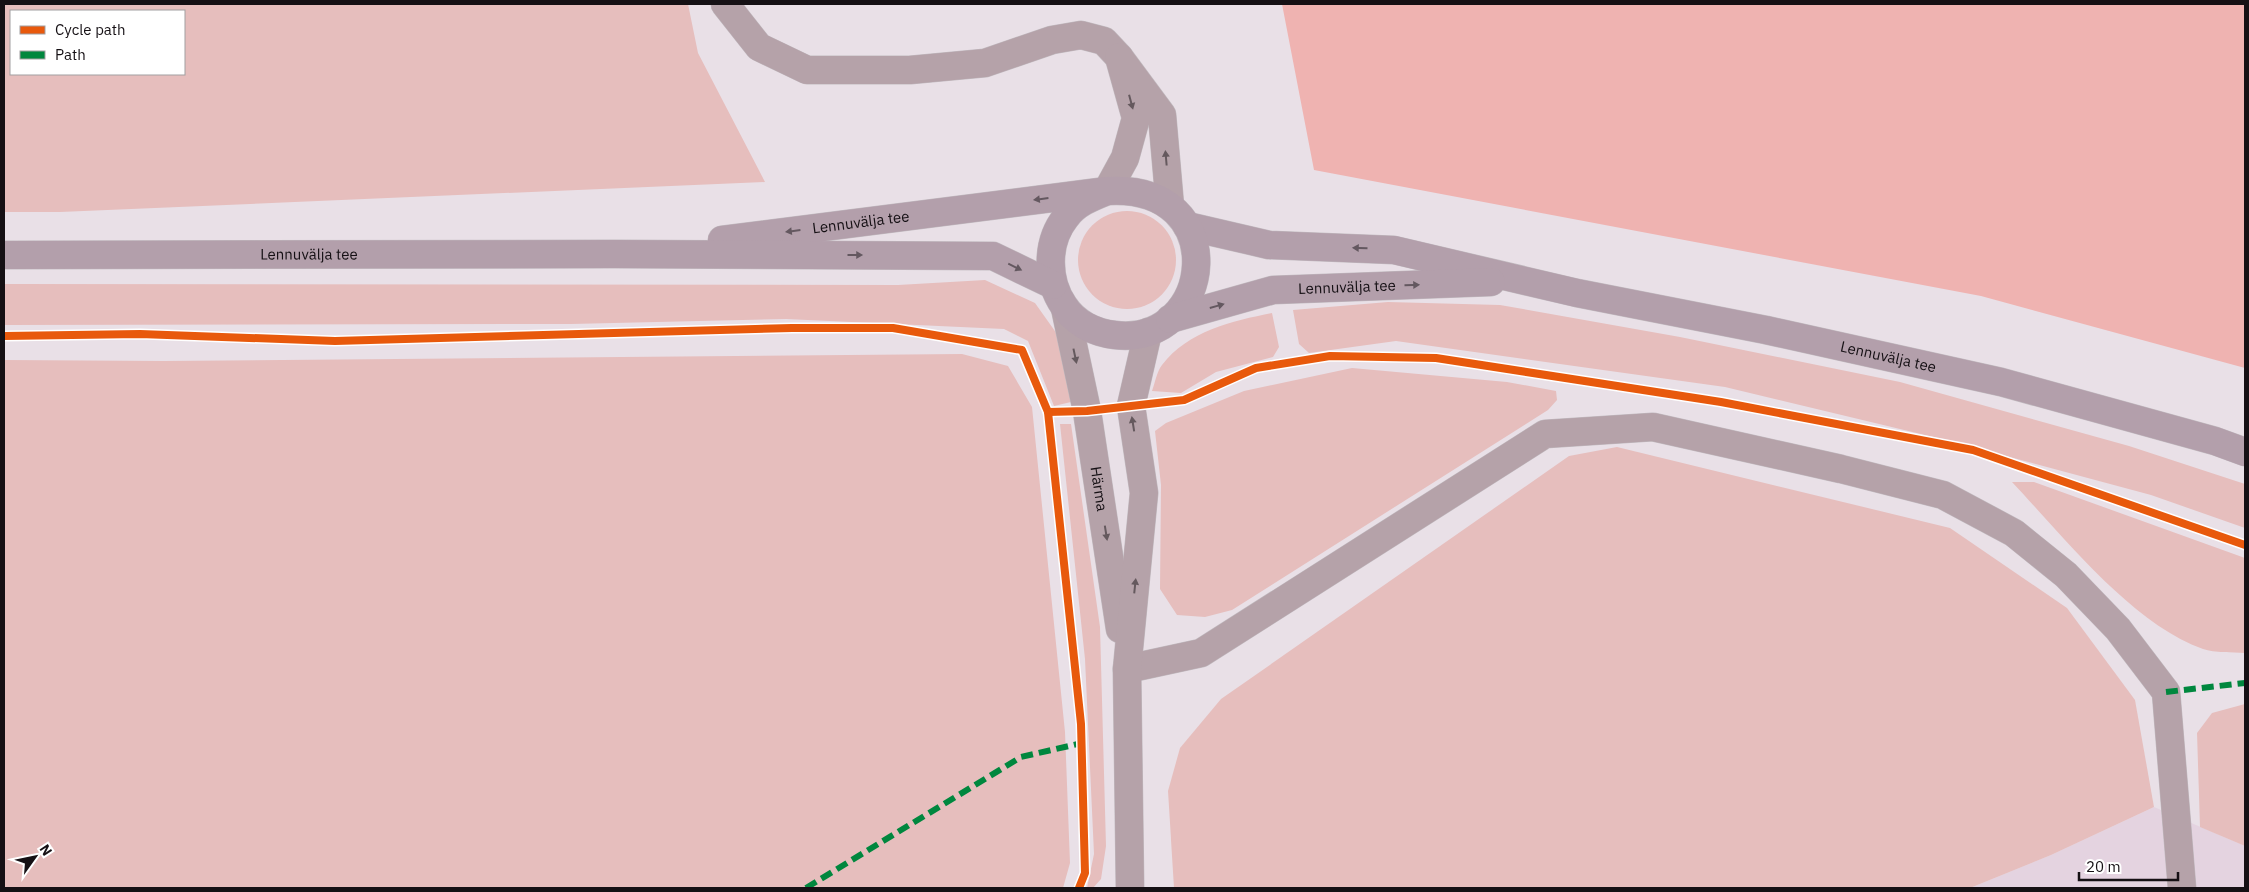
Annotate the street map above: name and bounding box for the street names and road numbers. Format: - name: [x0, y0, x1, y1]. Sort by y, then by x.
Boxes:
- street label: Lennuvälja tee: [811, 206, 910, 237]
- street label: Lennuvälja tee: [260, 244, 358, 264]
- street label: Lennuvälja tee: [1298, 276, 1396, 298]
- street label: Lennuvälja tee: [1839, 337, 1938, 376]
- street label: Härma: [1086, 465, 1112, 513]

